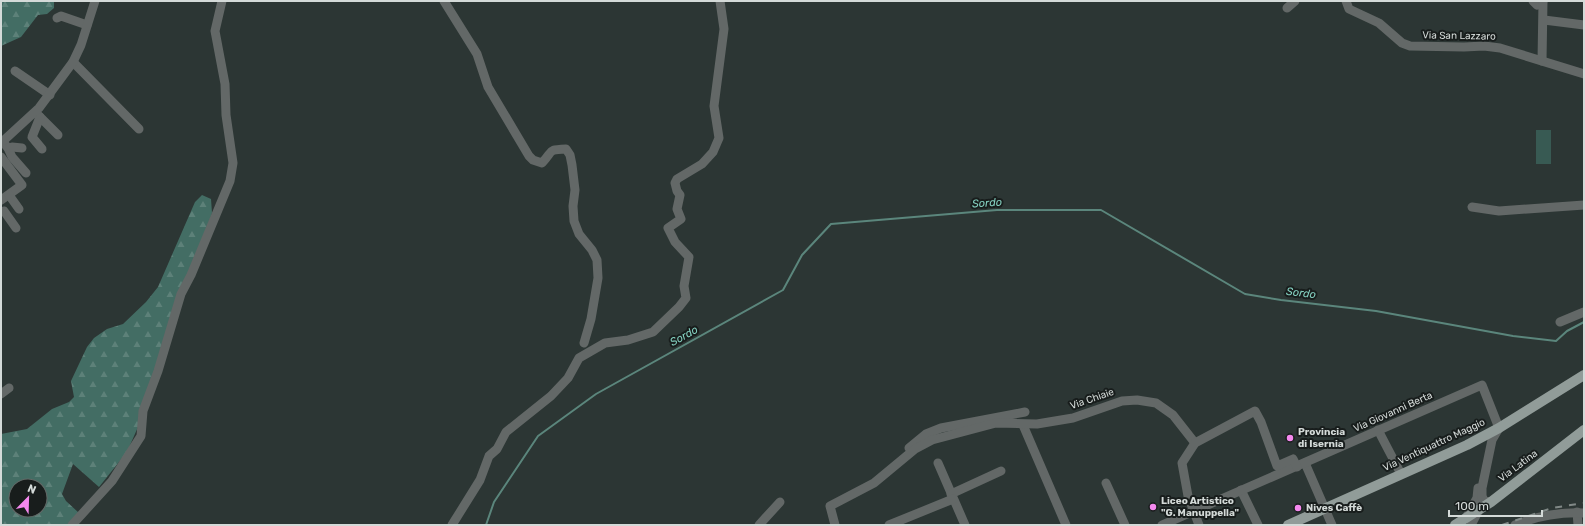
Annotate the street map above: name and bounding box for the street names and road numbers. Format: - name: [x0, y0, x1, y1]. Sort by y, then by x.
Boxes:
- street label: Via San Lazzaro: [1422, 29, 1496, 43]
- street label: Via Chiaie: [1068, 386, 1116, 412]
- street label: Via Giovanni Berta: [1352, 389, 1434, 435]
- street label: Via Ventiquattro Maggio: [1381, 416, 1487, 474]
- street label: Via Latina: [1496, 447, 1540, 485]

